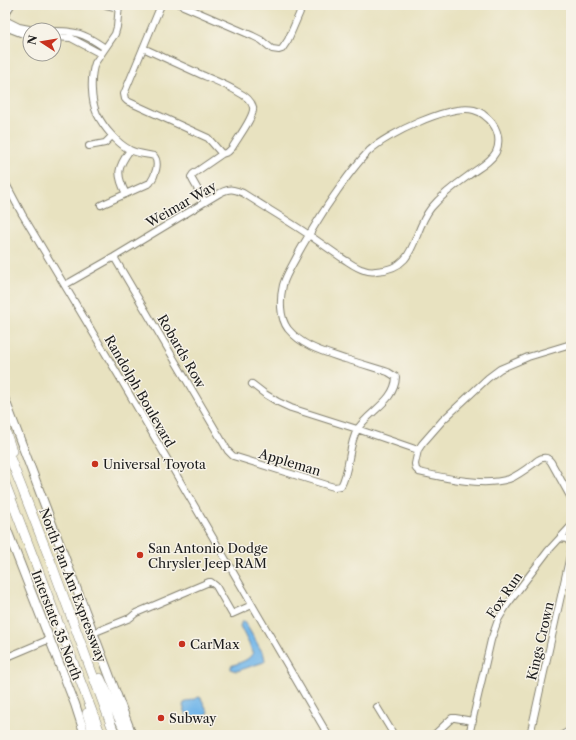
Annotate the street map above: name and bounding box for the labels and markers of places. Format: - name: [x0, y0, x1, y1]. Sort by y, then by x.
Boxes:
- place label: Universal Toyota: [103, 456, 206, 472]
- marker: Universal Toyota: [90, 459, 100, 469]
- place label: San Antonio Dodge Chrysler Jeep RAM: [148, 540, 268, 571]
- marker: San Antonio Dodge Chrysler Jeep RAM: [135, 550, 145, 560]
- place label: CarMax: [190, 636, 240, 652]
- marker: CarMax: [177, 639, 187, 649]
- place label: Subway: [169, 710, 217, 726]
- marker: Subway: [156, 713, 166, 723]

